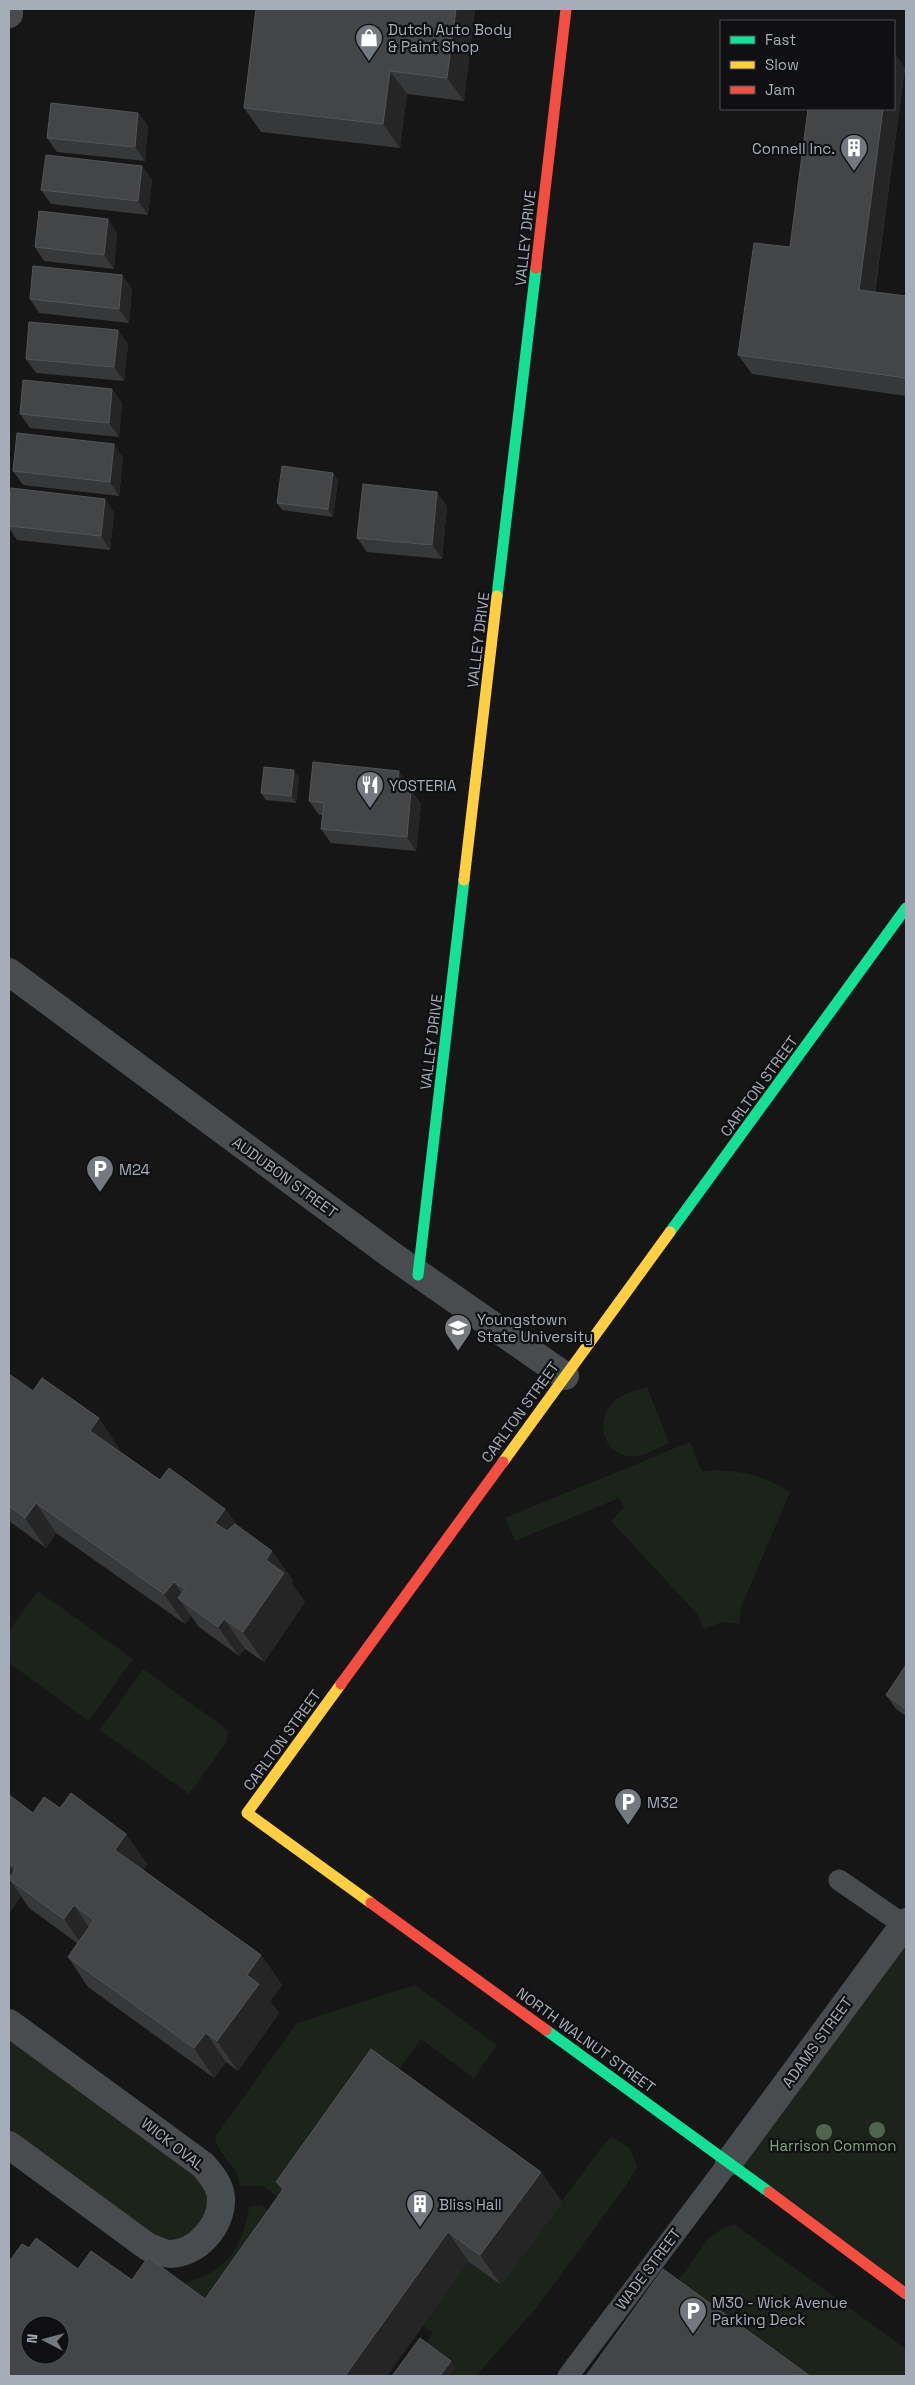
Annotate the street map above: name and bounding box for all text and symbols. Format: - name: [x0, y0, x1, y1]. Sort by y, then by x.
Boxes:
- place label: Dutch Auto Body & Paint Shop: [388, 20, 512, 56]
- legend: [720, 20, 895, 110]
- shop icon: Dutch Auto Body & Paint Shop: [354, 23, 384, 62]
- text: Fast: [765, 30, 796, 49]
- text: Slow: [765, 55, 799, 74]
- text: Jam: [765, 80, 795, 99]
- building icon: Connell Inc.: [839, 133, 869, 172]
- place label: Connell Inc.: [752, 139, 835, 158]
- street label: VALLEY DRIVE: [511, 189, 539, 287]
- street label: VALLEY DRIVE: [463, 591, 493, 689]
- restaurant icon: YOSTERIA: [355, 770, 385, 809]
- place label: YOSTERIA: [389, 776, 457, 795]
- street label: VALLEY DRIVE: [416, 993, 446, 1091]
- street label: CARLTON STREET: [716, 1032, 802, 1140]
- street label: AUDUBON STREET: [229, 1132, 342, 1222]
- parking icon: M24: [85, 1154, 115, 1193]
- place label: M24: [119, 1160, 150, 1179]
- place label: Youngstown State University: [477, 1310, 593, 1346]
- school or university icon: Youngstown State University: [443, 1313, 473, 1352]
- street label: CARLTON STREET: [477, 1358, 563, 1466]
- street label: CARLTON STREET: [239, 1686, 325, 1794]
- parking icon: M32: [613, 1787, 643, 1826]
- place label: M32: [647, 1793, 678, 1812]
- street label: NORTH WALNUT STREET: [513, 1983, 659, 2097]
- street label: ADAMS STREET: [778, 1993, 856, 2091]
- street label: WICK OVAL: [137, 2113, 209, 2175]
- park label: Harrison Common: [770, 2136, 896, 2155]
- building icon: Bliss Hall: [405, 2189, 435, 2228]
- place label: Bliss Hall: [439, 2195, 502, 2214]
- street label: WADE STREET: [611, 2224, 685, 2314]
- place label: M30 - Wick Avenue Parking Deck: [712, 2293, 848, 2329]
- parking icon: M30 - Wick Avenue Parking Deck: [678, 2296, 708, 2335]
- north arrow: [20, 2315, 70, 2365]
- text: N: [23, 2333, 42, 2344]

